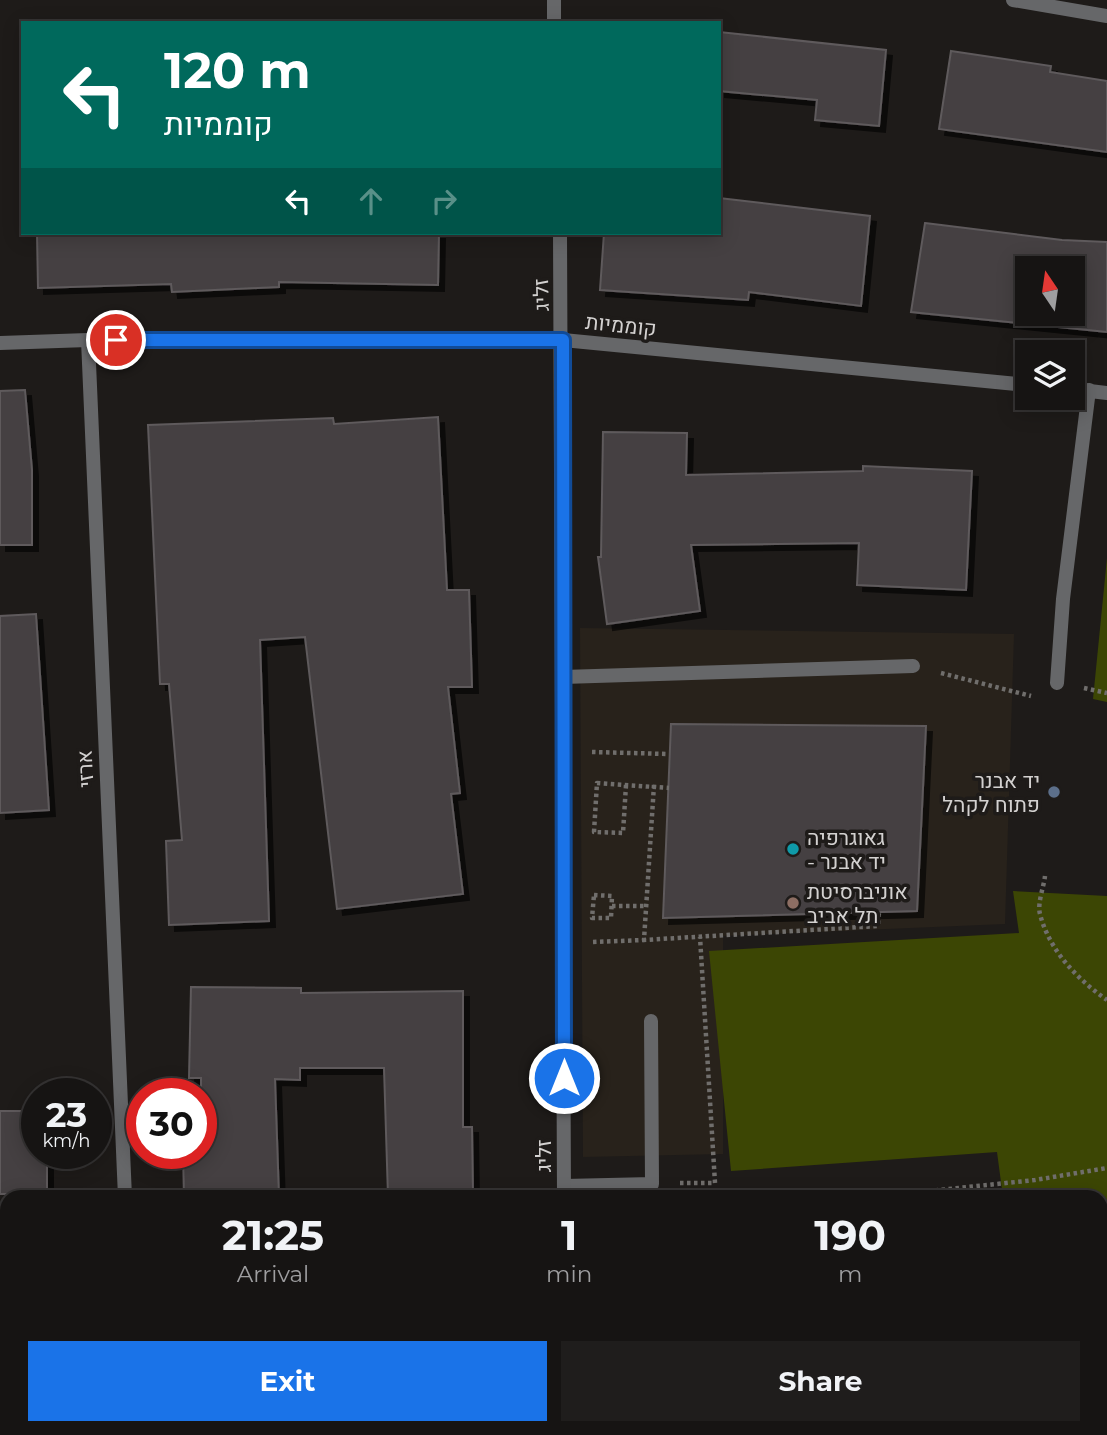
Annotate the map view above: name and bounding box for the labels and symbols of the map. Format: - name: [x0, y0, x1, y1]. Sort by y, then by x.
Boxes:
- north arrow: [1015, 256, 1085, 326]
- street label: זליג: [528, 278, 554, 312]
- street label: קוממיות: [584, 309, 658, 341]
- pin: [86, 310, 146, 370]
- street label: ארזי: [72, 750, 98, 788]
- place label: יד אבנר פתוח לקהל: [942, 768, 1040, 817]
- marker: יד אבנר פתוח לקהל: [1046, 784, 1062, 800]
- place label: גאוגרפיה - יד אבנר: [807, 825, 886, 874]
- marker: גאוגרפיה - יד אבנר: [785, 841, 801, 857]
- place label: אוניברסיטת תל אביב: [807, 879, 908, 928]
- marker: אוניברסיטת תל אביב: [785, 895, 801, 911]
- position arrow: [527, 1041, 601, 1115]
- speed limit sign: 30: [126, 1078, 217, 1169]
- street label: זליג: [531, 1140, 556, 1172]

